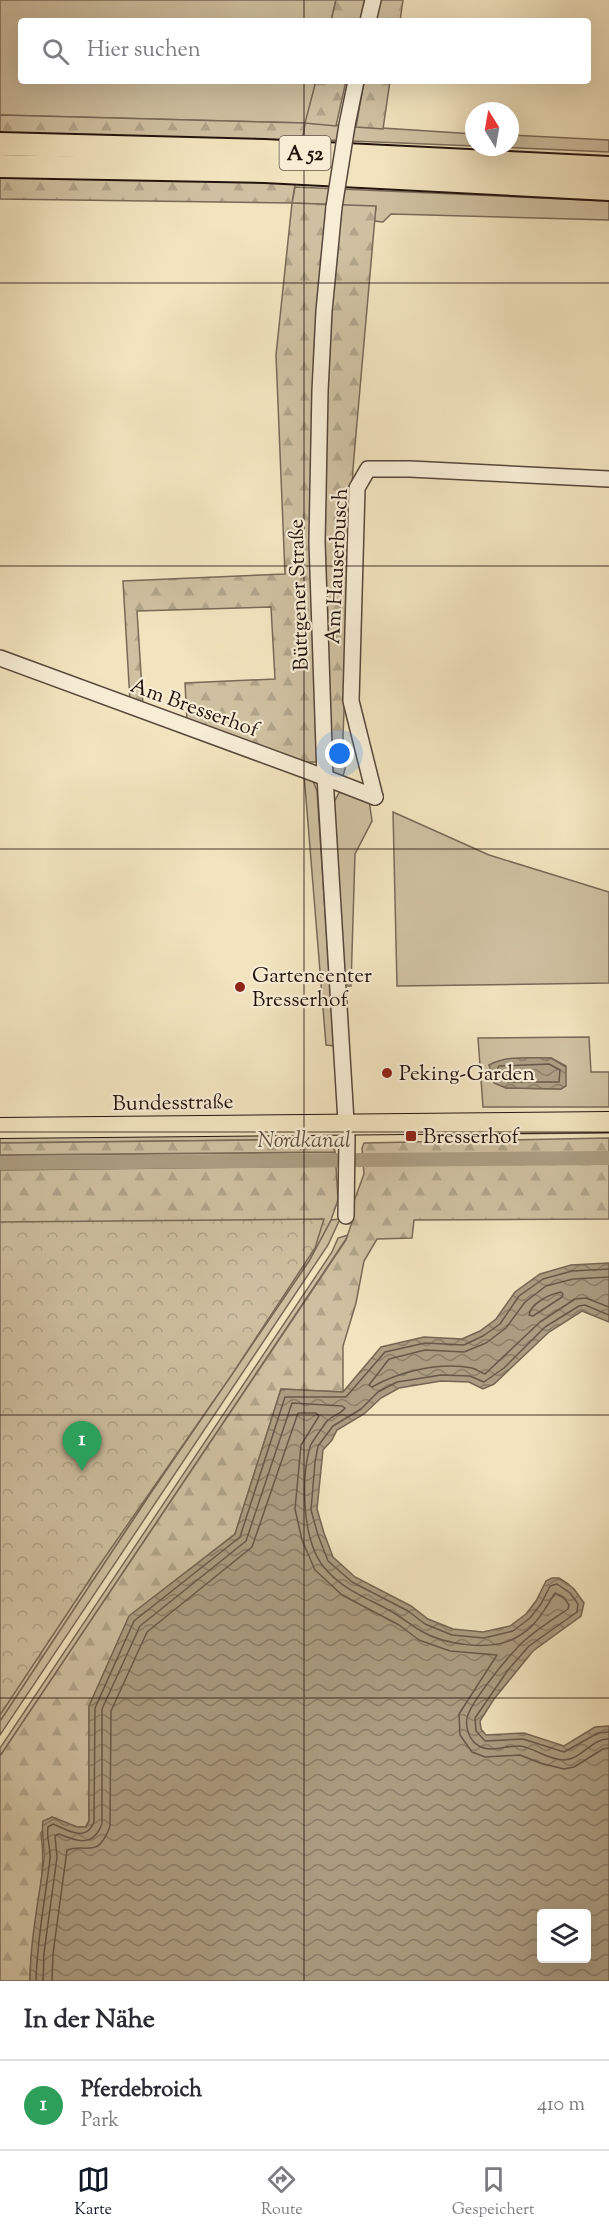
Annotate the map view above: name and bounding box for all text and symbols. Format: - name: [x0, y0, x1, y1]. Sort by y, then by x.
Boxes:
- search box: [18, 18, 591, 84]
- icon: search: [39, 35, 72, 68]
- text: Hier suchen: [87, 35, 201, 67]
- north arrow: [465, 102, 519, 156]
- road number: A 52: [280, 136, 330, 170]
- street label: Am Hauserbusch: [319, 487, 357, 645]
- street label: Büttgener Straße: [282, 518, 318, 671]
- street label: Am Bresserhof: [126, 672, 264, 747]
- your location: [325, 739, 354, 768]
- place label: Gartencenter Bresserhof: [252, 962, 372, 1016]
- marker: Gartencenter Bresserhof: [233, 980, 247, 994]
- place label: Peking-Garden: [399, 1060, 535, 1090]
- marker: Peking-Garden: [380, 1066, 394, 1080]
- street label: Bundesstraße: [112, 1088, 234, 1120]
- place label: Bresserhof: [423, 1123, 521, 1153]
- water label: Nordkanal: [257, 1126, 351, 1158]
- marker: Bresserhof: [404, 1129, 418, 1143]
- pin: 1: [62, 1422, 101, 1471]
- map controls: [537, 1909, 591, 1963]
- button: layers: [537, 1909, 591, 1963]
- text: In der Nähe: [24, 2002, 155, 2039]
- text: Pferdebroich: [81, 2075, 202, 2107]
- text: 1: [40, 2091, 47, 2120]
- text: 410 m: [537, 2091, 585, 2120]
- text: Park: [81, 2107, 119, 2136]
- tab: Karte: [74, 2163, 112, 2222]
- tab: Route: [261, 2163, 303, 2222]
- tab: Gespeichert: [452, 2163, 535, 2222]

